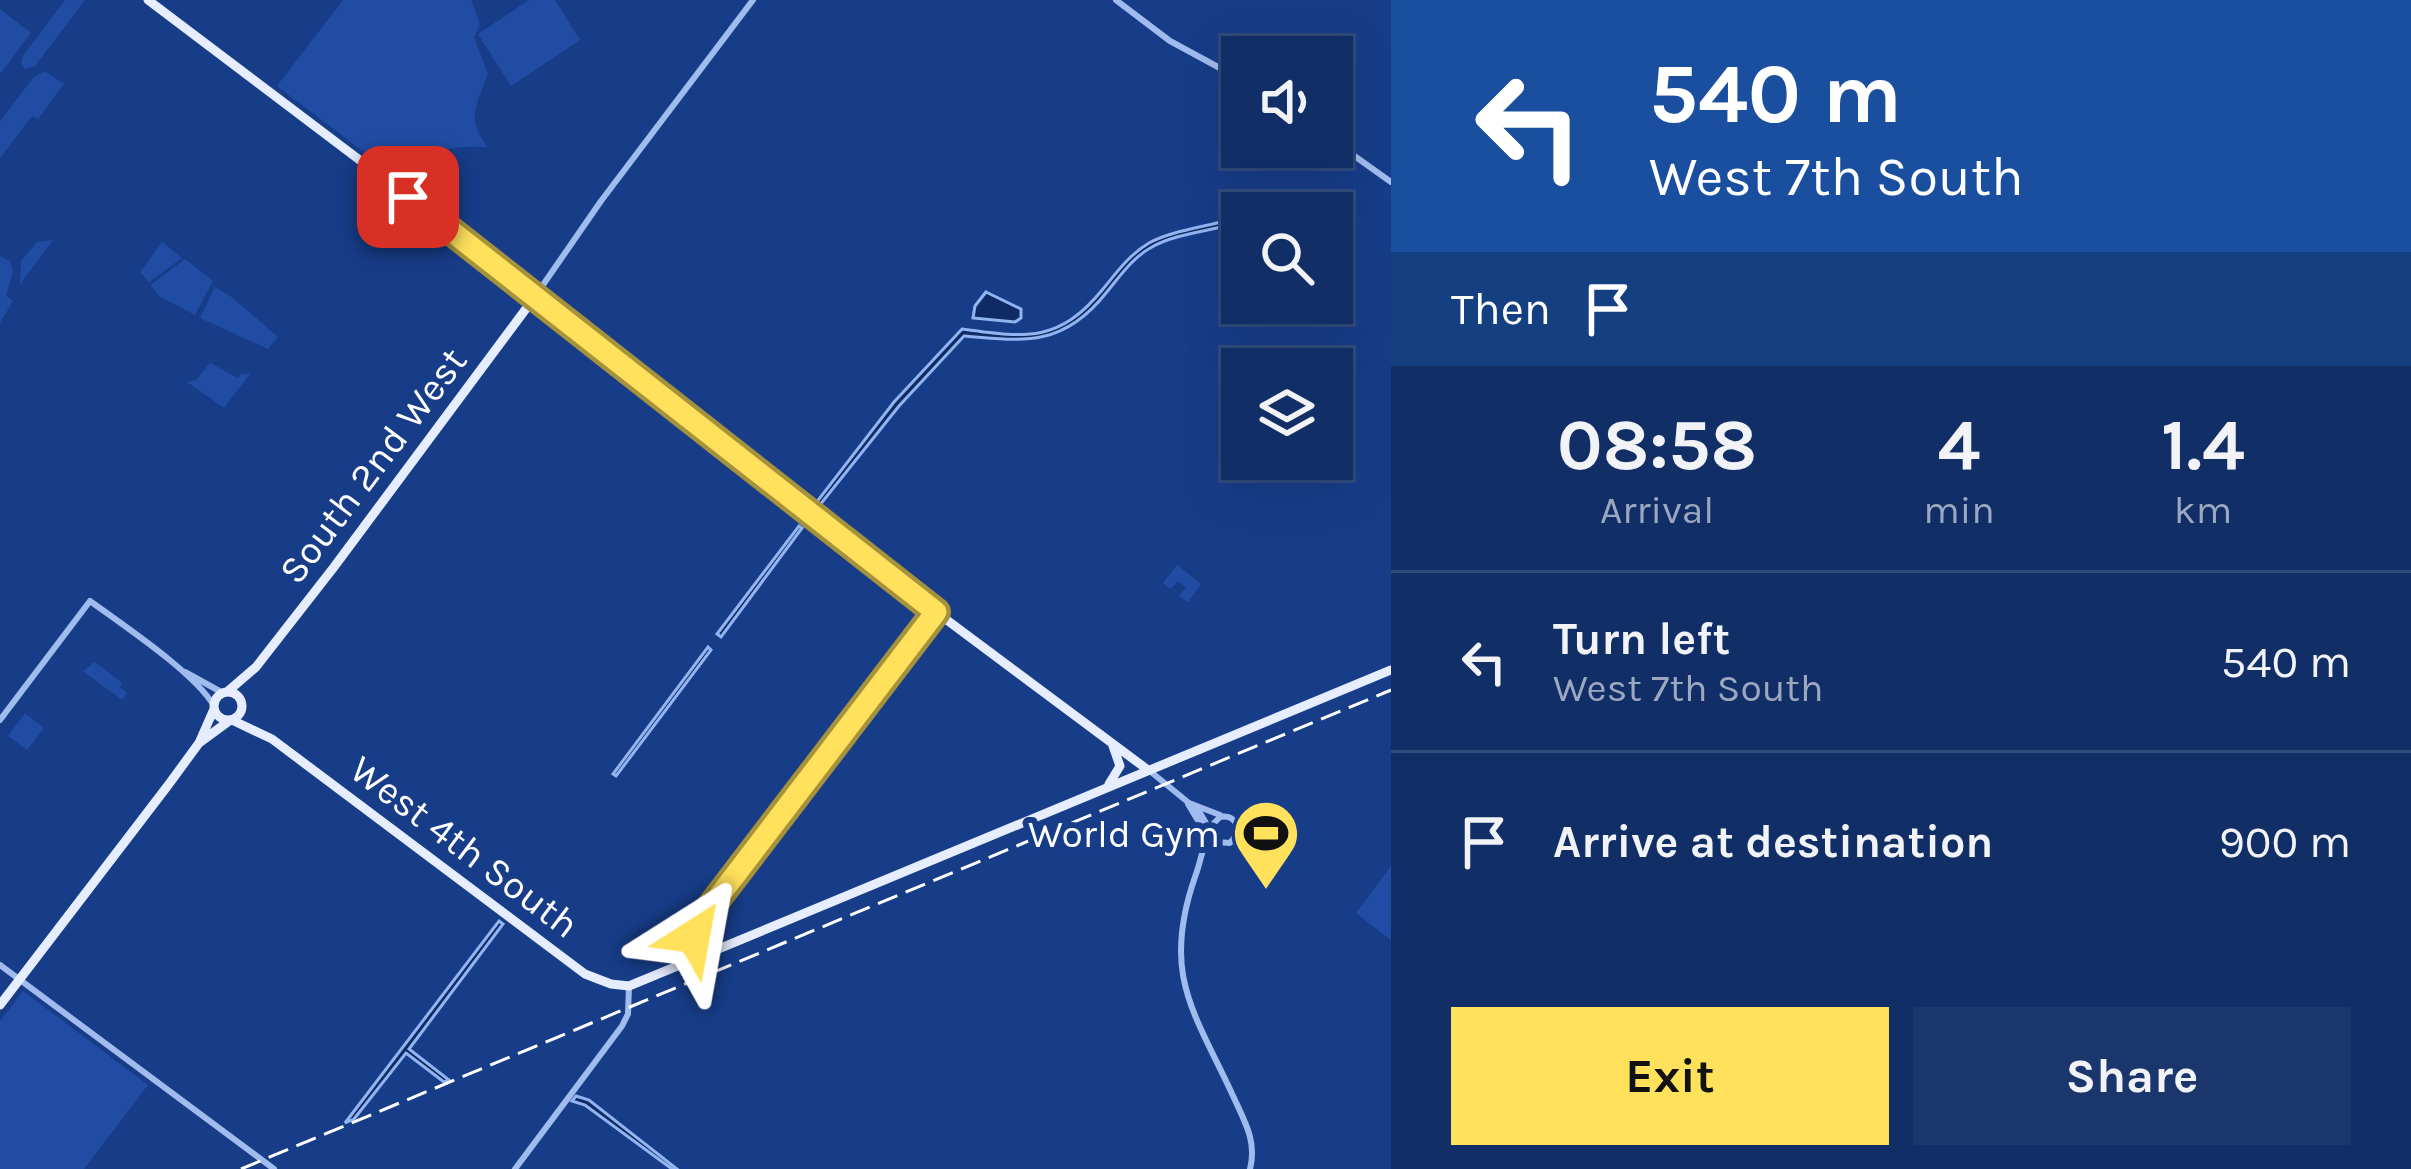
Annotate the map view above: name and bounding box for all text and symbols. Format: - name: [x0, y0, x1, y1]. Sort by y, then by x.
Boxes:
- map controls: [1221, 36, 1353, 480]
- button: sound: [1221, 36, 1353, 168]
- text: 540 m: [1649, 45, 1902, 143]
- icon: left: [1451, 48, 1607, 204]
- text: West 7th South: [1649, 145, 2024, 209]
- pin: [357, 146, 459, 248]
- icon: arrive: [375, 164, 441, 230]
- button: search: [1221, 192, 1353, 324]
- icon: arrive: [1575, 276, 1641, 342]
- text: Then: [1451, 283, 1551, 335]
- street label: South 2nd West: [269, 339, 476, 593]
- button: layers: [1221, 348, 1353, 480]
- text: 08:58: [1557, 403, 1757, 487]
- text: 4: [1938, 403, 1980, 487]
- text: 1.4: [2161, 403, 2245, 487]
- text: Arrival: [1600, 487, 1714, 533]
- text: min: [1923, 487, 1995, 533]
- text: km: [2174, 487, 2232, 533]
- text: Turn left: [1553, 613, 1730, 665]
- icon: left: [1451, 629, 1517, 695]
- text: 540 m: [2221, 636, 2351, 688]
- text: West 7th South: [1553, 665, 1824, 711]
- street label: West 4th South: [341, 746, 588, 948]
- sports icon: World Gym: [1231, 798, 1301, 892]
- icon: arrive: [1451, 809, 1517, 875]
- place label: World Gym: [1028, 811, 1220, 857]
- text: Arrive at destination: [1553, 816, 1993, 868]
- text: 900 m: [2219, 816, 2351, 868]
- position arrow: [631, 873, 757, 999]
- button: Exit: [1451, 1007, 1889, 1145]
- button: Share: [1913, 1007, 2351, 1145]

